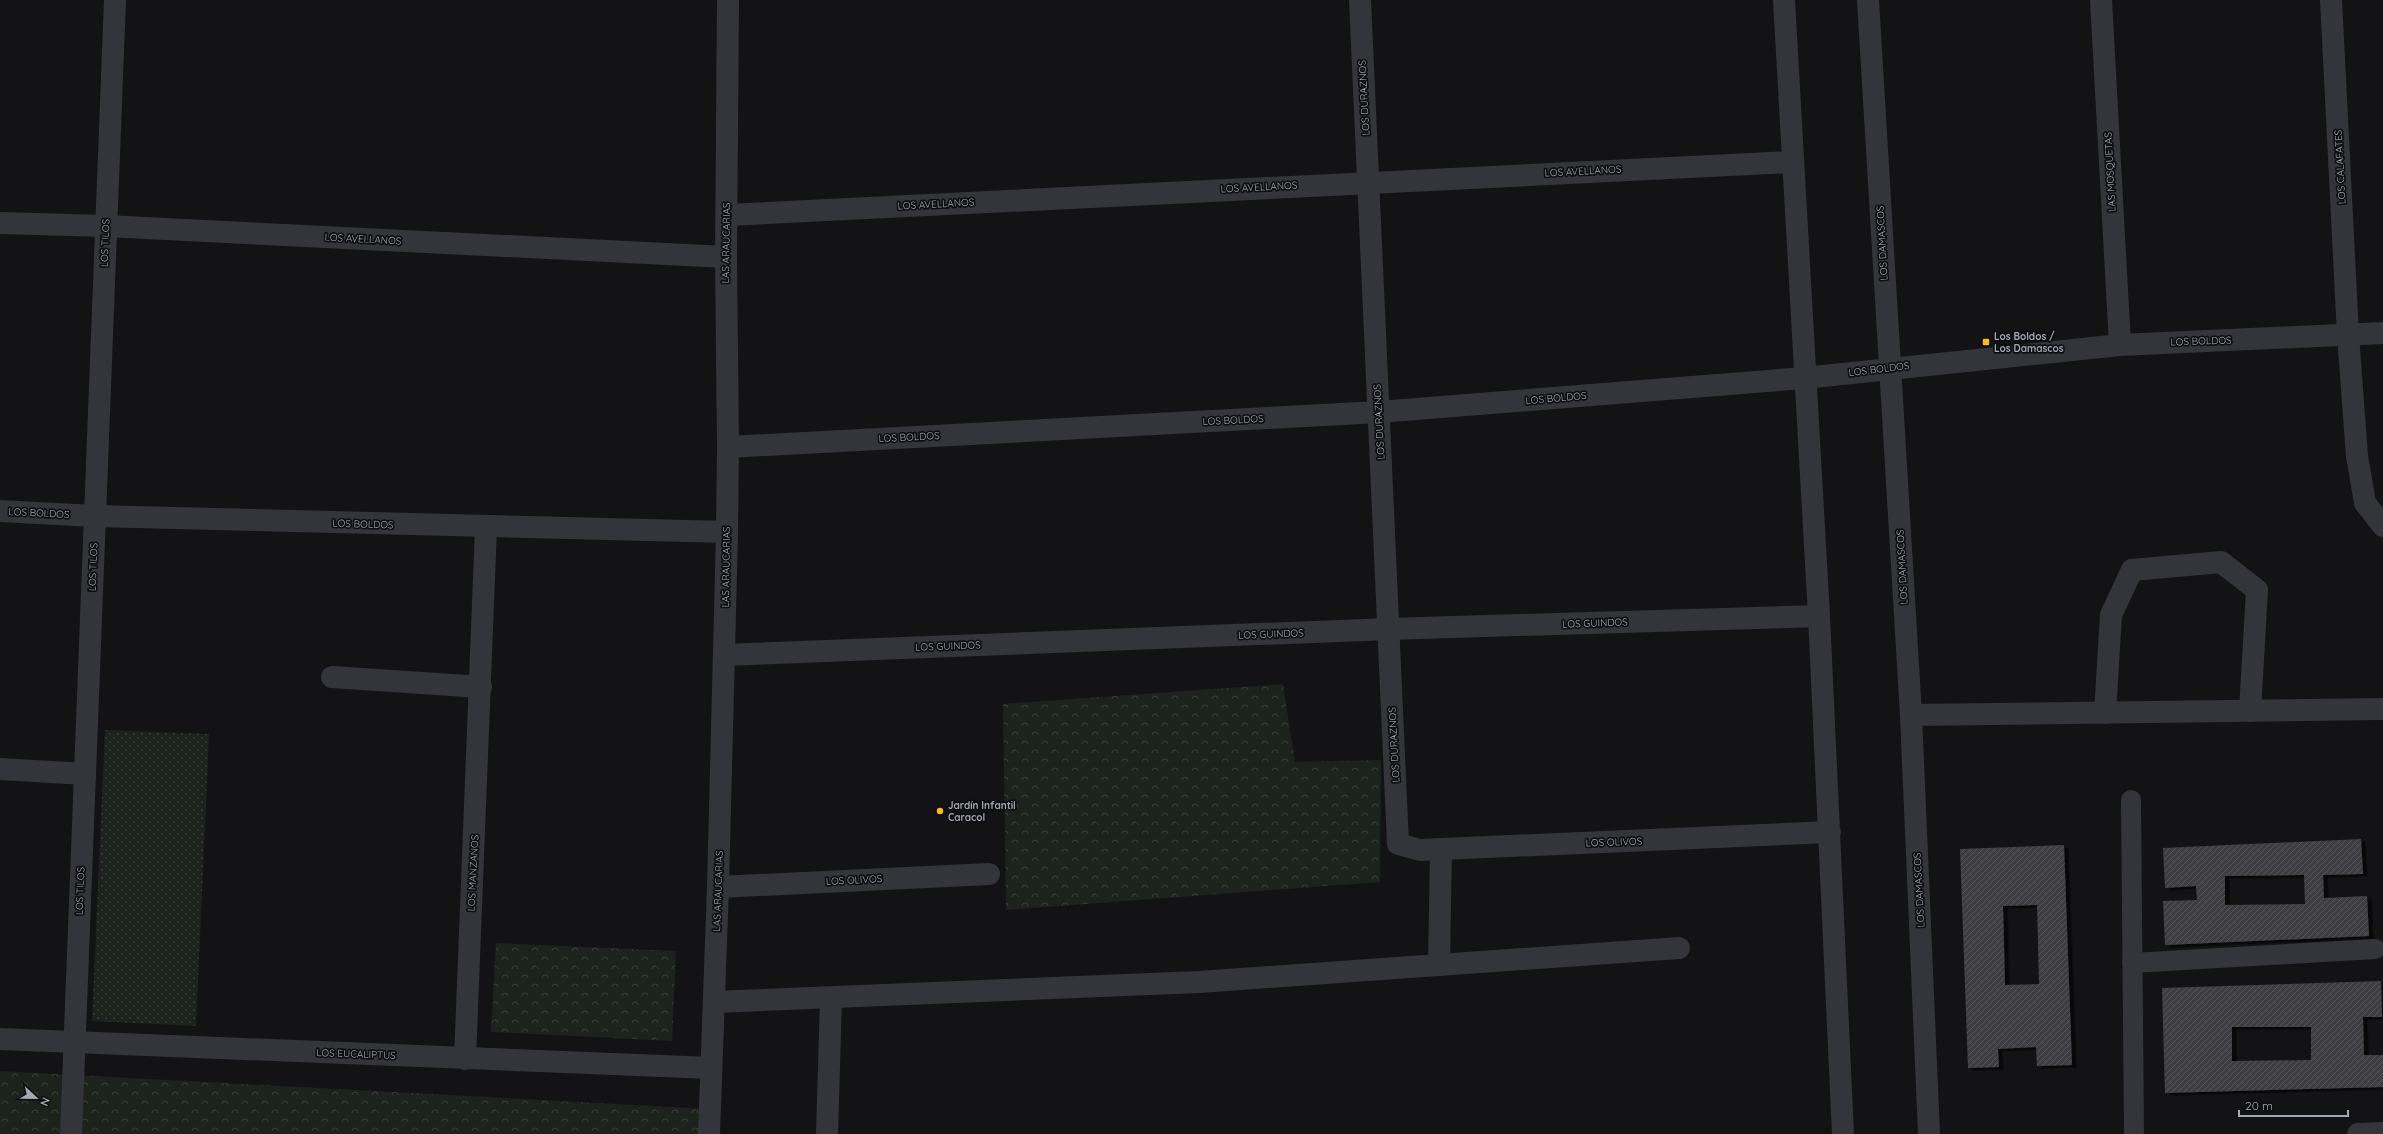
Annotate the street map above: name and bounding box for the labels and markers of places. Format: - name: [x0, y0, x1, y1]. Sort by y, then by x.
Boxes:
- place label: Los Boldos / Los Damascos: [1994, 330, 2064, 355]
- marker: Los Boldos / Los Damascos: [1981, 337, 1991, 347]
- place label: Jardín Infantil Caracol: [948, 799, 1016, 824]
- marker: Jardín Infantil Caracol: [935, 806, 945, 816]

